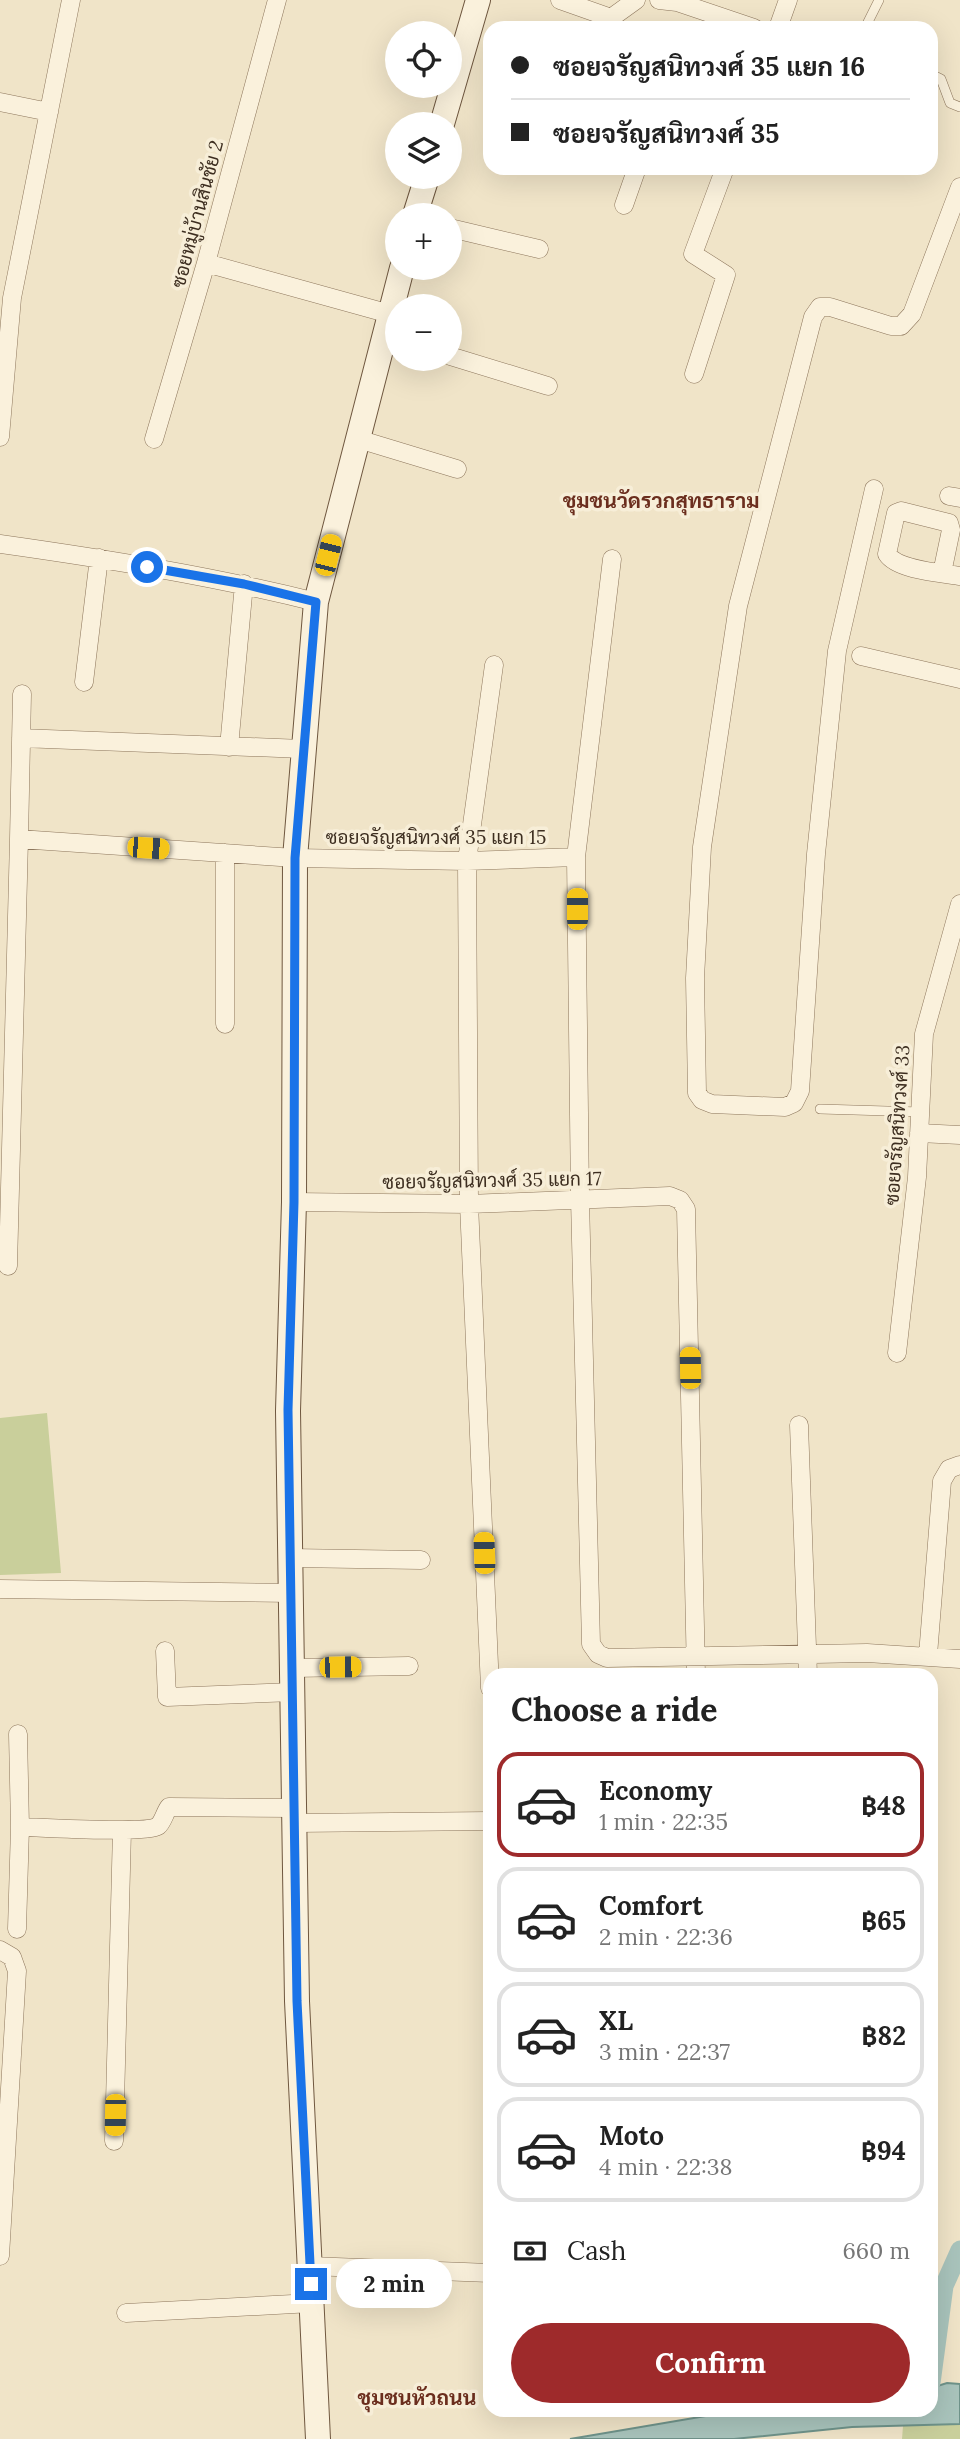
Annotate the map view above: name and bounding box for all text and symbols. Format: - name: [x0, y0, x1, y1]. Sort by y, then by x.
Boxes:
- map controls: [385, 21, 462, 371]
- button: locate: [385, 21, 462, 98]
- text: ซอยจรัญสนิทวงศ์ 35 แยก 16: [553, 50, 865, 83]
- button: layers: [385, 112, 462, 189]
- text: ซอยจรัญสนิทวงศ์ 35: [553, 117, 779, 150]
- street label: ซอยหมู่บ้านสินชัย 2: [166, 138, 230, 291]
- button: +: [385, 203, 462, 280]
- button: −: [385, 294, 462, 371]
- district label: ชุมชนวัดรวกสุทธาราม: [563, 487, 759, 516]
- car: [313, 532, 344, 578]
- route start: [131, 551, 163, 583]
- street label: ซอยจรัญสนิทวงศ์ 35 แยก 15: [326, 825, 546, 849]
- car: [127, 836, 170, 860]
- car: [567, 888, 588, 930]
- street label: ซอยจรัญสนิทวงศ์ 33: [879, 1044, 915, 1206]
- street label: ซอยจรัญสนิทวงศ์ 35 แยก 17: [382, 1166, 602, 1194]
- car: [680, 1347, 701, 1389]
- car: [473, 1532, 496, 1574]
- car: [319, 1656, 362, 1678]
- text: Choose a ride: [511, 1689, 718, 1730]
- icon: car: [515, 1773, 578, 1836]
- text: Economy: [599, 1774, 712, 1807]
- text: ฿48: [861, 1789, 906, 1822]
- text: 1 min · 22:35: [599, 1807, 728, 1836]
- icon: car: [515, 1888, 578, 1951]
- text: Comfort: [599, 1889, 703, 1922]
- text: ฿65: [861, 1904, 906, 1937]
- text: 2 min · 22:36: [599, 1922, 733, 1951]
- icon: car: [515, 2003, 578, 2066]
- text: XL: [599, 2004, 633, 2037]
- text: ฿82: [862, 2019, 906, 2052]
- text: 3 min · 22:37: [599, 2037, 730, 2066]
- car: [105, 2094, 126, 2136]
- icon: car: [515, 2118, 578, 2181]
- text: Moto: [599, 2119, 664, 2152]
- text: ฿94: [861, 2134, 906, 2167]
- text: 4 min · 22:38: [599, 2152, 733, 2181]
- icon: cash: [511, 2232, 549, 2270]
- text: Cash: [567, 2234, 626, 2267]
- text: 660 m: [843, 2236, 910, 2265]
- callout: 2 min: [336, 2260, 451, 2308]
- route end: [295, 2268, 327, 2300]
- text: 2 min: [363, 2269, 425, 2298]
- button: Confirm: [511, 2323, 910, 2403]
- district label: ชุมชนหัวถนน: [358, 2384, 476, 2413]

